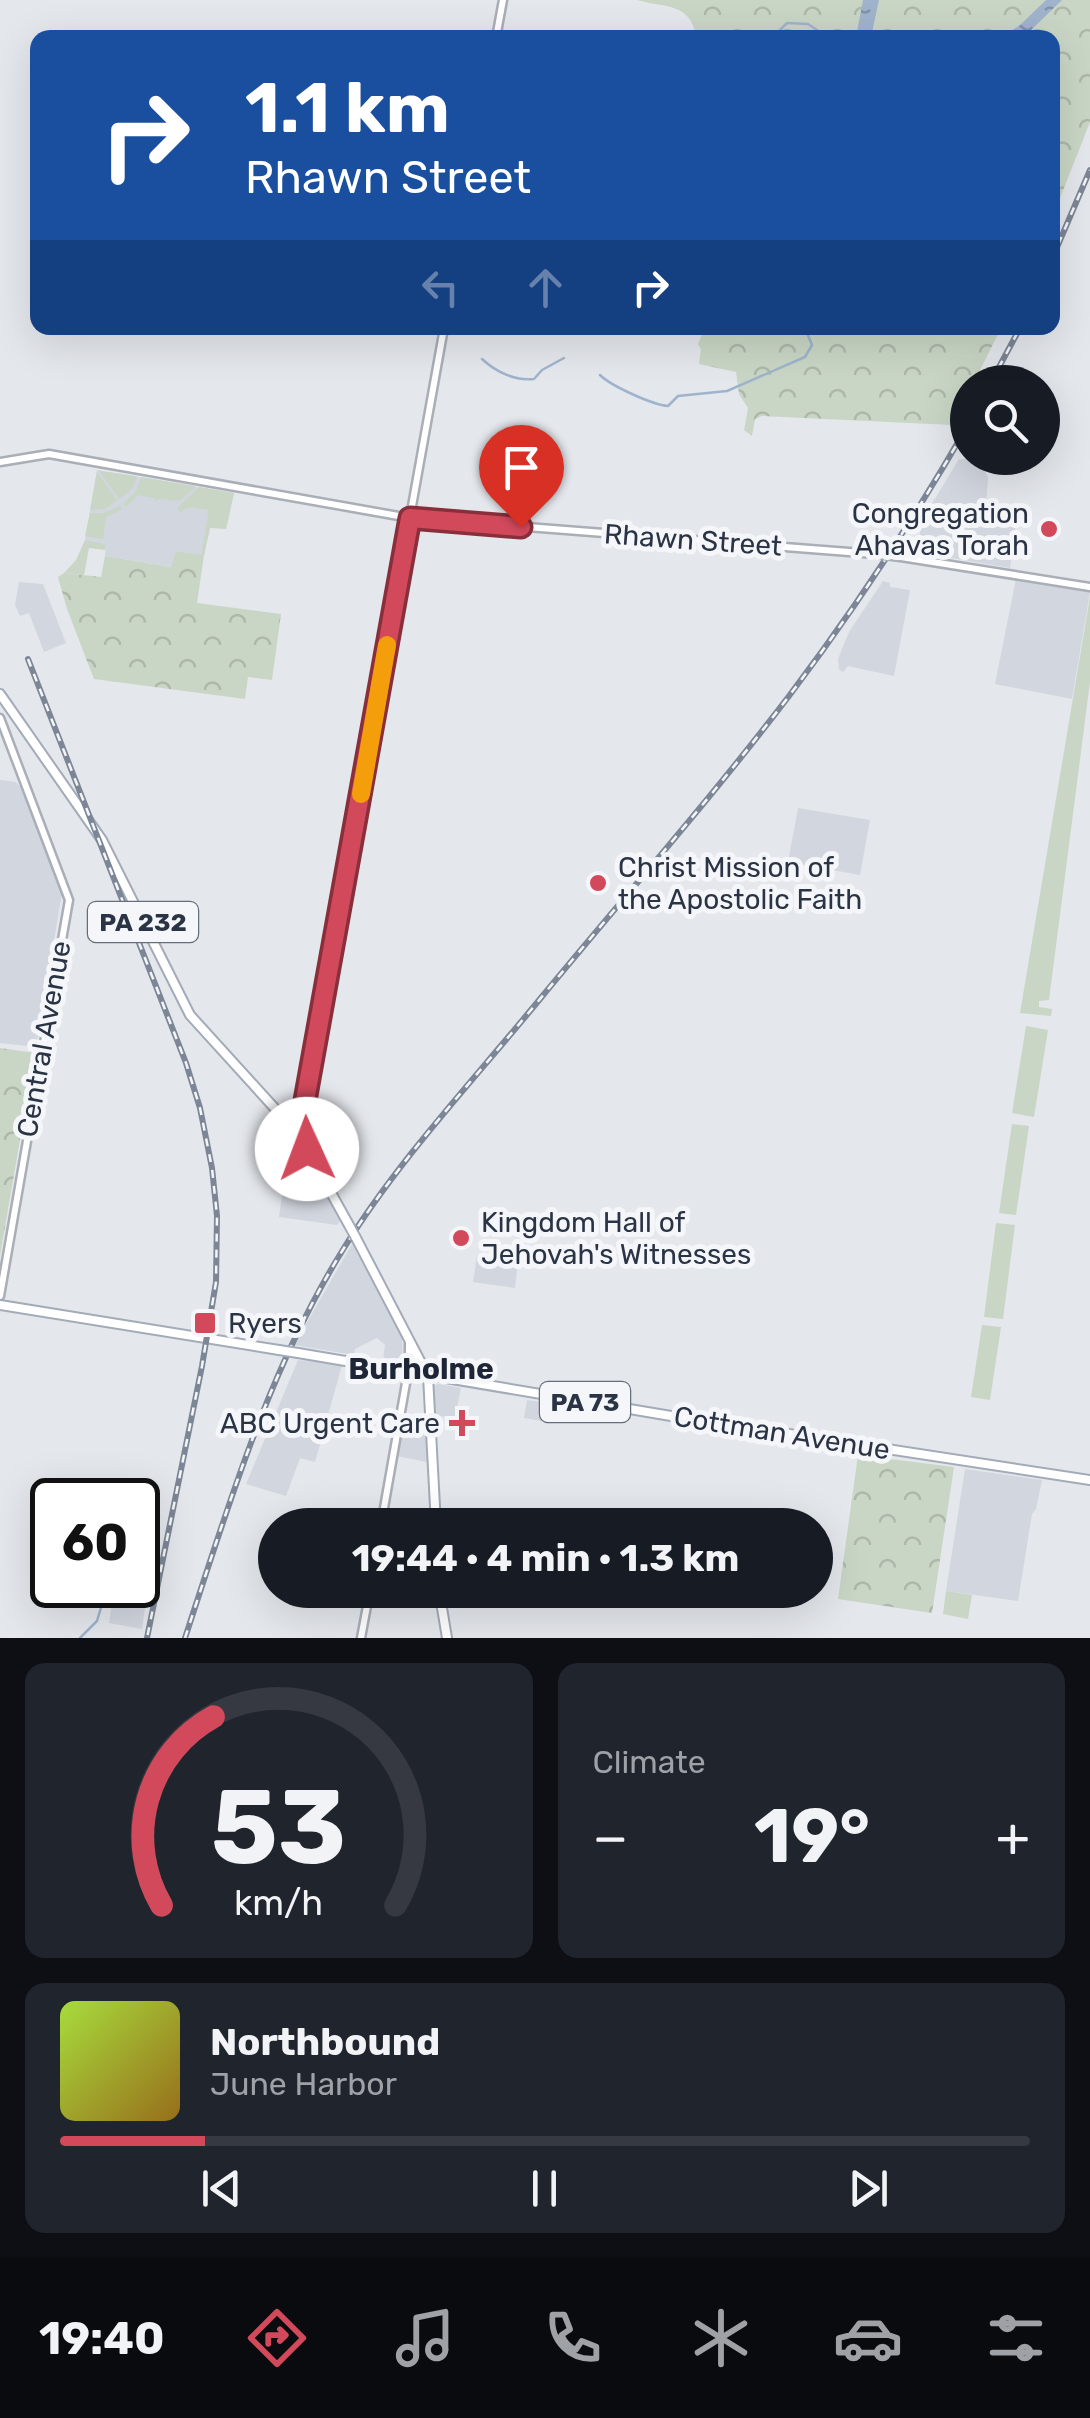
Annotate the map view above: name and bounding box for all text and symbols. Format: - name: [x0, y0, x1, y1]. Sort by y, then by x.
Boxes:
- text: 1.1 km: [245, 67, 450, 150]
- icon: right: [80, 70, 210, 200]
- text: Rhawn Street: [245, 151, 531, 204]
- icon: left: [413, 260, 468, 315]
- icon: ahead: [518, 260, 573, 315]
- icon: right: [623, 260, 678, 315]
- map controls: [950, 365, 1060, 475]
- button: search: [950, 365, 1060, 475]
- pin: [479, 425, 564, 528]
- icon: arrive: [494, 440, 549, 495]
- place label: Congregation Ahavas Torah: [852, 497, 1029, 562]
- street label: Rhawn Street: [603, 517, 783, 563]
- marker: Congregation Ahavas Torah: [1038, 518, 1060, 540]
- place label: Christ Mission of the Apostolic Faith: [618, 851, 862, 916]
- marker: Christ Mission of the Apostolic Faith: [587, 872, 609, 894]
- road number: PA 232: [88, 902, 198, 942]
- street label: Central Avenue: [10, 938, 78, 1140]
- position arrow: [255, 1097, 359, 1201]
- place label: Kingdom Hall of Jehovah's Witnesses: [481, 1206, 751, 1271]
- marker: Kingdom Hall of Jehovah's Witnesses: [450, 1227, 472, 1249]
- place label: Ryers: [228, 1307, 302, 1340]
- marker: Ryers: [192, 1310, 218, 1336]
- district label: Burholme: [348, 1351, 494, 1387]
- road number: PA 73: [540, 1382, 630, 1422]
- street label: Cottman Avenue: [672, 1400, 892, 1466]
- place label: ABC Urgent Care: [220, 1407, 440, 1440]
- marker: ABC Urgent Care: [449, 1410, 475, 1436]
- speed limit sign: 60: [30, 1478, 160, 1608]
- text: 19:44 · 4 min · 1.3 km: [352, 1535, 739, 1581]
- text: Climate: [593, 1743, 706, 1781]
- text: 53: [211, 1766, 347, 1889]
- text: 19°: [754, 1792, 870, 1881]
- text: −: [593, 1805, 628, 1870]
- text: +: [996, 1805, 1030, 1870]
- text: km/h: [234, 1882, 323, 1924]
- text: Northbound: [210, 2019, 440, 2065]
- text: June Harbor: [210, 2065, 397, 2103]
- icon: previous: [194, 2161, 249, 2216]
- icon: pause: [517, 2161, 572, 2216]
- icon: next: [841, 2161, 896, 2216]
- icon: directions: [242, 2303, 312, 2373]
- icon: music: [390, 2303, 460, 2373]
- icon: phone: [538, 2303, 608, 2373]
- icon: climate: [686, 2303, 756, 2373]
- icon: car: [833, 2303, 903, 2373]
- icon: filters: [981, 2303, 1051, 2373]
- text: 19:40: [39, 2312, 165, 2365]

